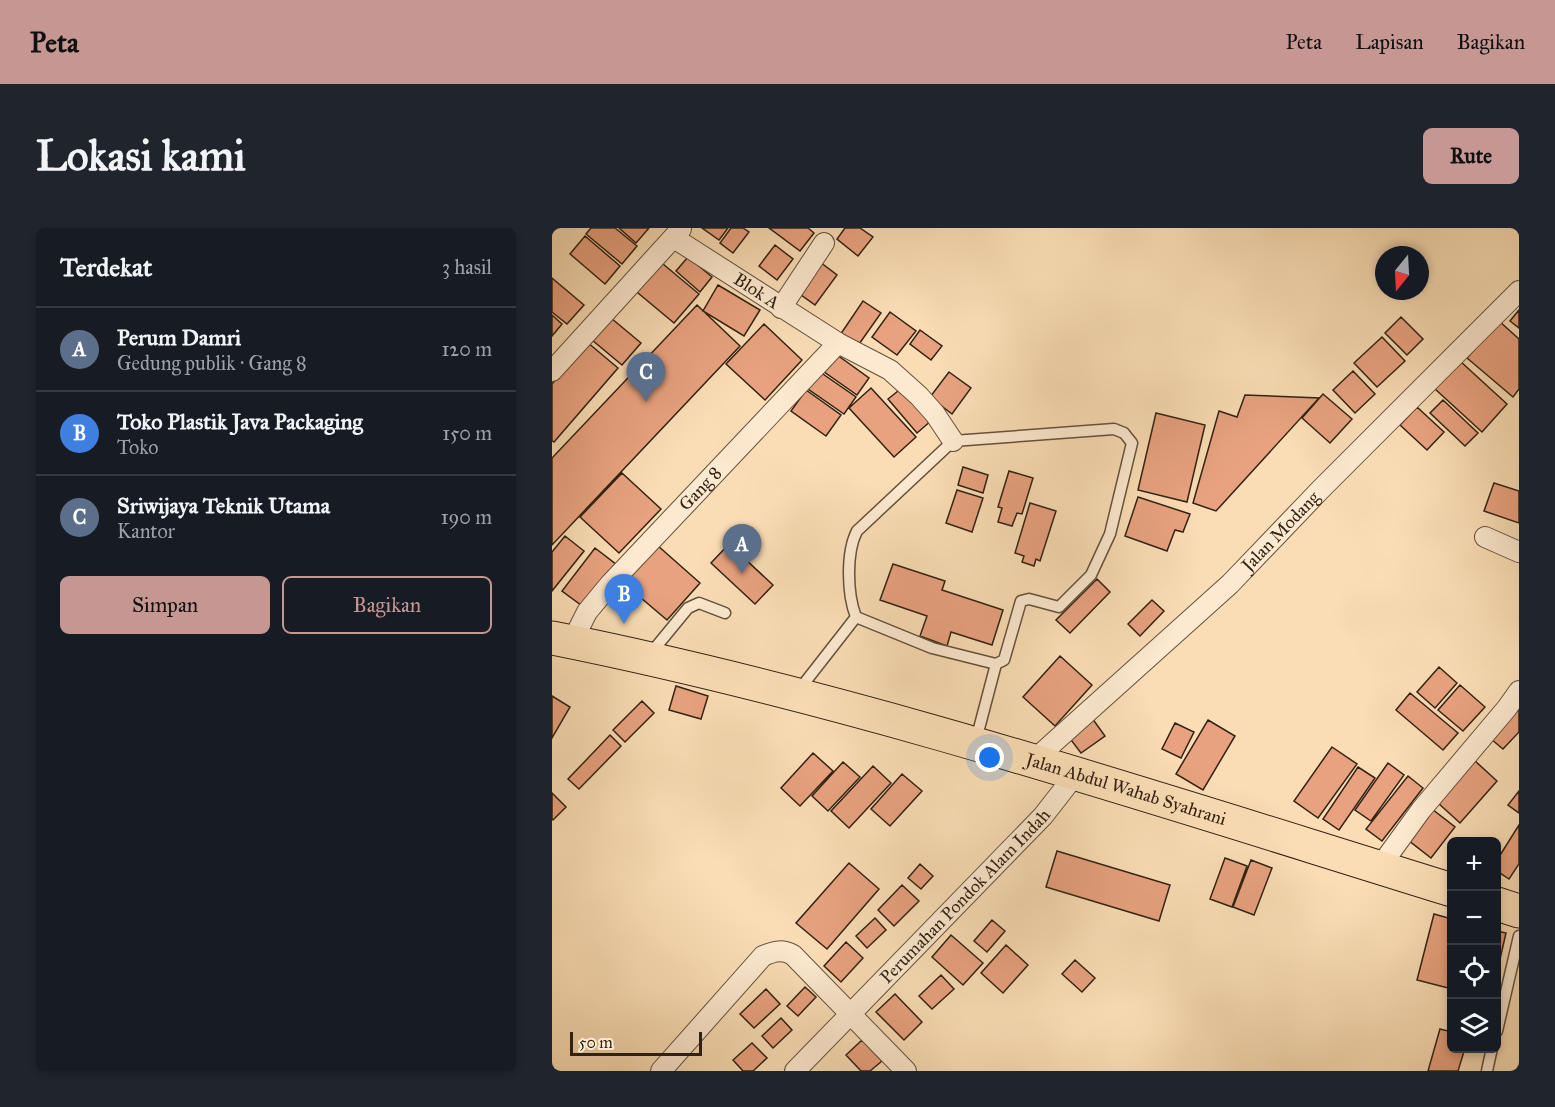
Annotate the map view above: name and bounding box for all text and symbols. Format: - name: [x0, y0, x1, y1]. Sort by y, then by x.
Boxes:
- text: Peta: [30, 25, 79, 60]
- text: Peta: [1286, 29, 1322, 55]
- text: Lapisan: [1355, 29, 1424, 55]
- text: Bagikan: [1457, 29, 1525, 55]
- button: Rute: [1423, 128, 1519, 184]
- text: Lokasi kami: [36, 130, 246, 182]
- north arrow: [1375, 246, 1429, 300]
- text: Terdekat: [60, 251, 152, 283]
- text: 3 hasil: [442, 255, 492, 279]
- street label: Blok A: [729, 268, 784, 314]
- text: Perum Damri: [117, 324, 241, 351]
- text: A: [73, 337, 86, 361]
- text: 120 m: [441, 337, 492, 361]
- text: Gedung publik · Gang 8: [117, 351, 307, 375]
- pin: C: [626, 352, 665, 402]
- text: Toko Plastik Java Packaging: [117, 408, 363, 435]
- text: B: [73, 421, 86, 445]
- text: 150 m: [442, 421, 492, 445]
- text: Toko: [117, 435, 158, 459]
- street label: Gang 8: [674, 462, 726, 515]
- street label: Jalan Modang: [1236, 486, 1325, 578]
- text: Sriwijaya Teknik Utama: [117, 492, 330, 519]
- text: C: [73, 505, 86, 529]
- text: 190 m: [441, 505, 492, 529]
- text: Kantor: [117, 519, 175, 543]
- pin: A: [722, 524, 762, 574]
- pin: B: [604, 574, 644, 624]
- button: Simpan: [60, 576, 270, 634]
- button: Bagikan: [282, 576, 492, 634]
- your location: [975, 743, 1004, 772]
- street label: Jalan Abdul Wahab Syahrani: [1021, 748, 1229, 830]
- street label: Perumahan Pondok Alam Indah: [875, 805, 1055, 988]
- map controls: [1447, 837, 1501, 1053]
- button: +: [1447, 837, 1501, 891]
- button: −: [1447, 891, 1501, 945]
- button: locate: [1447, 945, 1501, 999]
- button: layers: [1447, 999, 1501, 1053]
- scale bar: [570, 1029, 702, 1056]
- text: 50 m: [579, 1033, 613, 1052]

